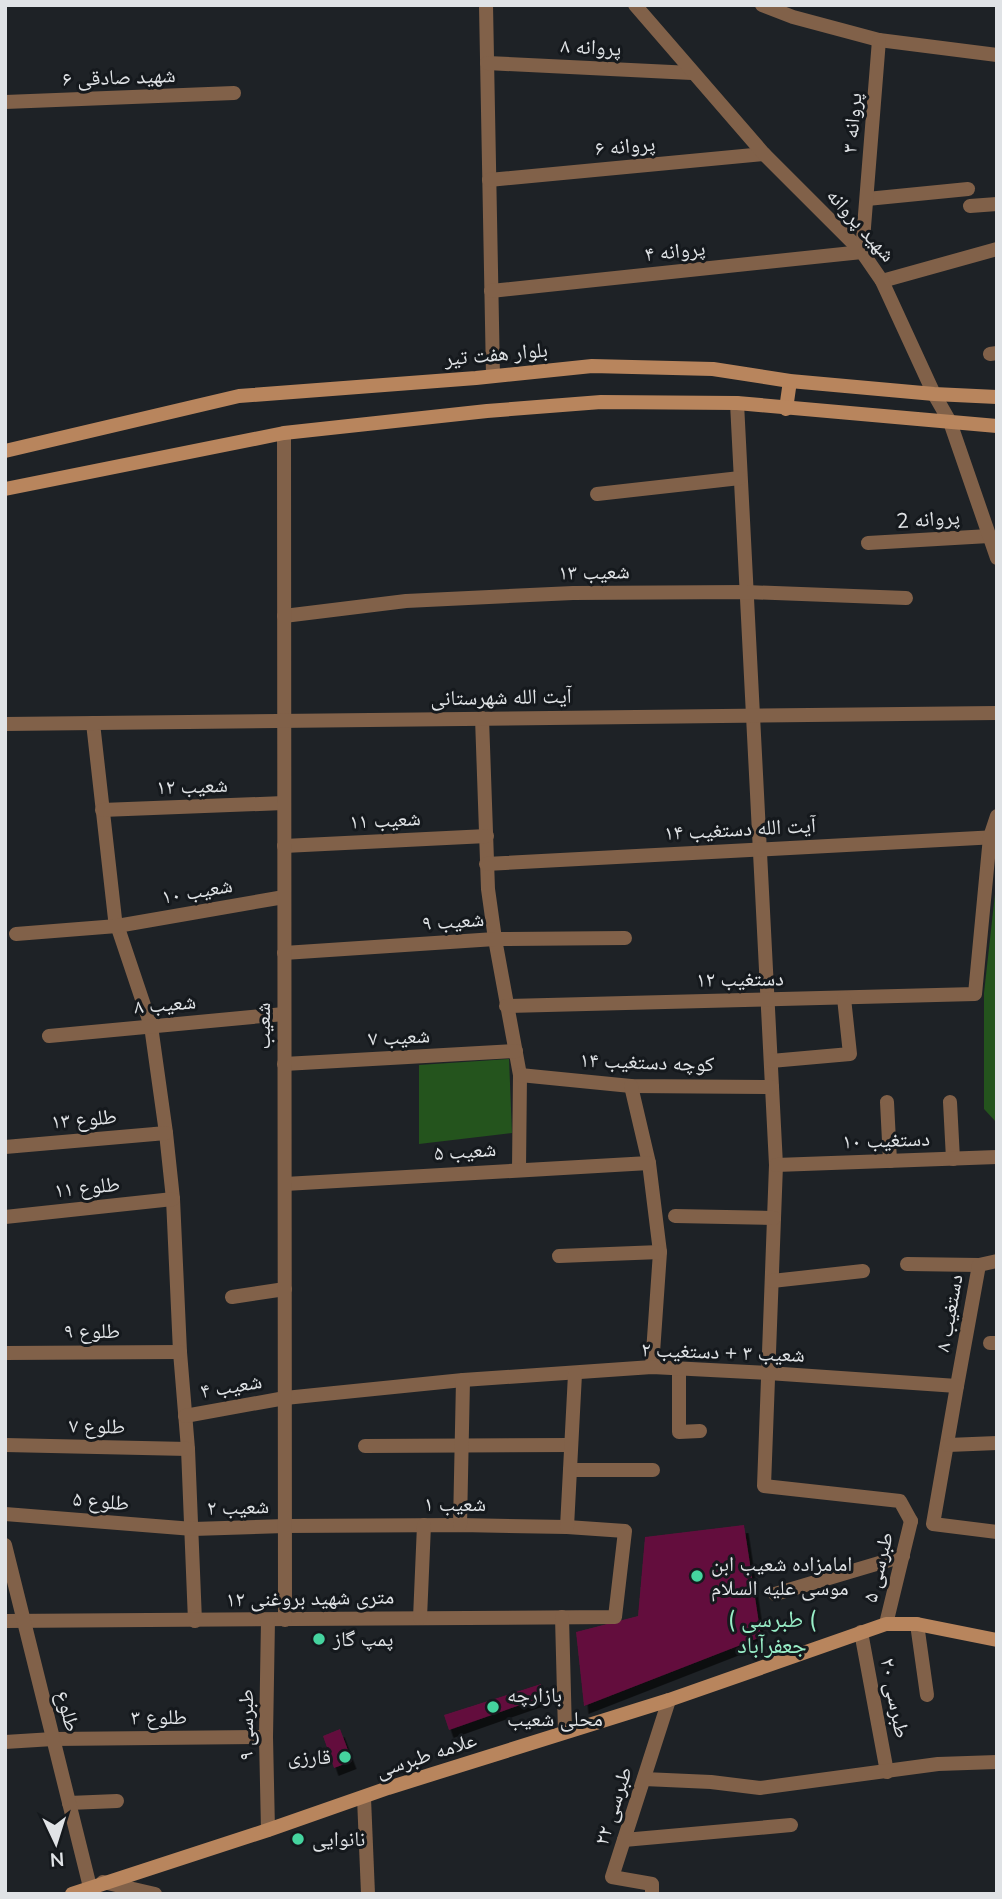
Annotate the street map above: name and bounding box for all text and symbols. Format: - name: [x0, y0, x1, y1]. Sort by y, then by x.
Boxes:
- street label: پروانه ۸: [560, 31, 622, 63]
- street label: شهید صادقی ۶: [62, 61, 176, 93]
- street label: پروانه ۳: [835, 92, 869, 154]
- street label: پروانه ۶: [594, 129, 656, 163]
- street label: شهید پروانه: [820, 182, 902, 268]
- street label: پروانه ۴: [643, 234, 707, 268]
- street label: بلوار هفت تیر: [442, 336, 549, 373]
- street label: پروانه 2: [895, 503, 961, 535]
- street label: شعیب ۱۳: [558, 557, 630, 587]
- street label: آیت الله شهرستانی: [430, 682, 573, 712]
- street label: شعیب ۱۲: [156, 771, 228, 801]
- street label: شعیب ۱۱: [349, 804, 421, 836]
- street label: آیت الله دستغیب ۱۴: [663, 811, 817, 847]
- street label: شعیب ۱۰: [159, 871, 235, 911]
- street label: شعیب ۹: [421, 905, 485, 937]
- street label: دستغیب ۱۲: [696, 964, 784, 994]
- street label: شعیب ۸: [133, 987, 197, 1021]
- street label: شعیب: [249, 1002, 277, 1050]
- street label: شعیب ۷: [367, 1021, 431, 1053]
- street label: کوچه دستغیب ۱۴: [579, 1046, 715, 1078]
- street label: طلوع ۱۳: [50, 1102, 118, 1136]
- street label: دستغیب ۱۰: [842, 1124, 930, 1156]
- street label: شعیب ۵: [433, 1135, 497, 1167]
- street label: طلوع ۱۱: [53, 1170, 121, 1204]
- street label: دستغیب ۸: [928, 1272, 970, 1354]
- street label: طلوع ۹: [64, 1317, 120, 1345]
- street label: شعیب ۳ + دستغیب ۲: [641, 1335, 805, 1369]
- street label: شعیب ۴: [198, 1367, 264, 1405]
- street label: طلوع ۷: [69, 1412, 125, 1440]
- street label: طلوع ۵: [72, 1485, 130, 1517]
- street label: شعیب ۱: [424, 1490, 486, 1518]
- street label: شعیب ۲: [206, 1492, 270, 1522]
- street label: طبرسی ۵: [856, 1529, 900, 1605]
- place label: امامزاده شعیب ابن موسی علیه السلام: [711, 1550, 852, 1602]
- marker: امامزاده شعیب ابن موسی علیه السلام: [689, 1568, 705, 1584]
- street label: ۱۲ متری شهید بروغنی: [226, 1583, 394, 1613]
- district label: ( طبرسی ( جعفرآباد: [728, 1604, 816, 1661]
- place label: پمپ گاز: [332, 1625, 394, 1653]
- marker: پمپ گاز: [311, 1631, 327, 1647]
- street label: طبرسی ۲۰: [874, 1656, 916, 1740]
- place label: بازارچه محلی شعیب: [507, 1681, 603, 1733]
- street label: طلوع: [49, 1687, 87, 1735]
- street label: طبرسی ۹: [232, 1689, 260, 1761]
- marker: بازارچه محلی شعیب: [485, 1699, 501, 1715]
- street label: طلوع ۳: [131, 1703, 187, 1731]
- street label: علامه طبرسی: [372, 1725, 480, 1784]
- place label: قارزی: [288, 1743, 331, 1771]
- marker: قارزی: [337, 1749, 353, 1765]
- street label: طبرسی ۲۲: [587, 1763, 639, 1849]
- north arrow: [21, 1808, 91, 1878]
- place label: نانوایی: [312, 1825, 365, 1853]
- marker: نانوایی: [290, 1831, 306, 1847]
- text: N: [49, 1845, 65, 1872]

